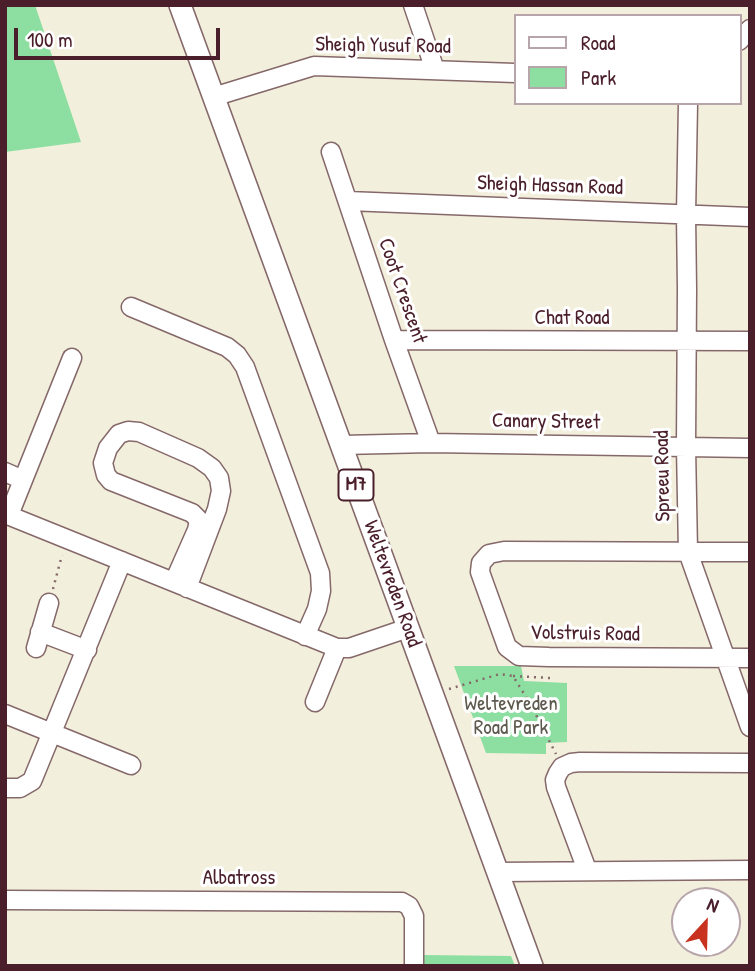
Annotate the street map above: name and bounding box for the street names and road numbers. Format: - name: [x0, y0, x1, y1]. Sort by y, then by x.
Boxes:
- street label: Sheigh Yusuf Road: [315, 32, 451, 60]
- street label: Sheigh Hassan Road: [477, 171, 623, 201]
- street label: Coot Crescent: [372, 235, 432, 347]
- street label: Chat Road: [534, 305, 610, 331]
- street label: Canary Street: [492, 408, 600, 436]
- street label: Spreeu Road: [650, 430, 676, 522]
- road number: M7: [338, 470, 374, 500]
- street label: Weltevreden Road: [357, 517, 427, 651]
- street label: Volstruis Road: [530, 620, 640, 648]
- street label: Albatross: [203, 865, 275, 891]

